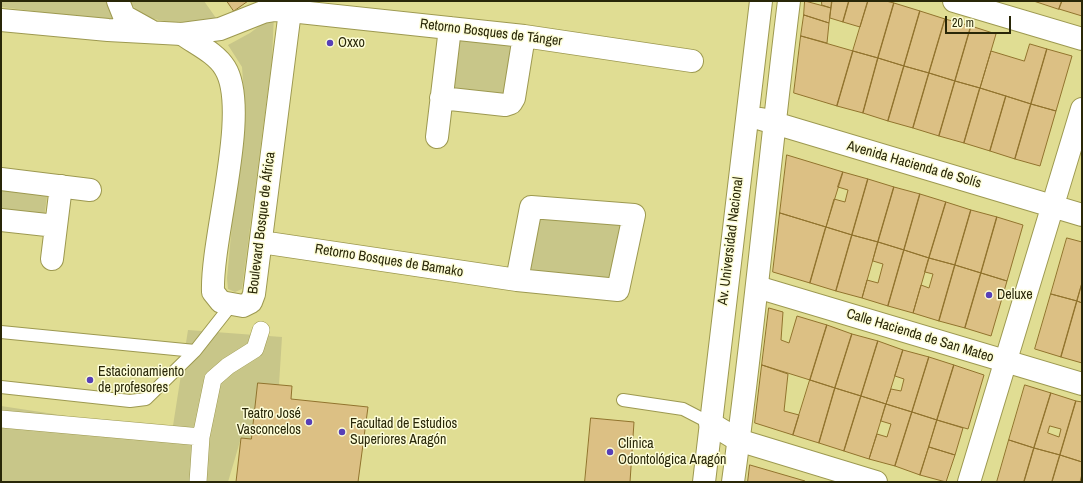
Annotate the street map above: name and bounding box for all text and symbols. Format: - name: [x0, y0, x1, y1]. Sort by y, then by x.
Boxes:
- scale bar: [947, 8, 1013, 34]
- text: 20 m: [952, 15, 974, 31]
- street label: Retorno Bosques de Tánger: [419, 16, 563, 50]
- place label: Oxxo: [338, 35, 365, 51]
- marker: Oxxo: [325, 38, 335, 48]
- street label: Avenida Hacienda de Solís: [845, 138, 983, 192]
- street label: Boulevard Bosque de África: [245, 151, 279, 295]
- street label: Av. Universidad Nacional: [715, 176, 747, 306]
- street label: Retorno Bosques de Bamako: [314, 241, 464, 281]
- place label: Deluxe: [997, 287, 1033, 303]
- marker: Deluxe: [984, 290, 994, 300]
- street label: Calle Hacienda de San Mateo: [844, 306, 996, 366]
- place label: Estacionamiento de profesores: [98, 364, 184, 396]
- marker: Estacionamiento de profesores: [85, 375, 95, 385]
- place label: Teatro José Vasconcelos: [237, 406, 301, 438]
- place label: Facultad de Estudios Superiores Aragón: [350, 416, 457, 448]
- marker: Teatro José Vasconcelos: [304, 417, 314, 427]
- marker: Facultad de Estudios Superiores Aragón: [337, 427, 347, 437]
- place label: Clínica Odontológica Aragón: [618, 436, 726, 468]
- marker: Clínica Odontológica Aragón: [605, 447, 615, 457]

